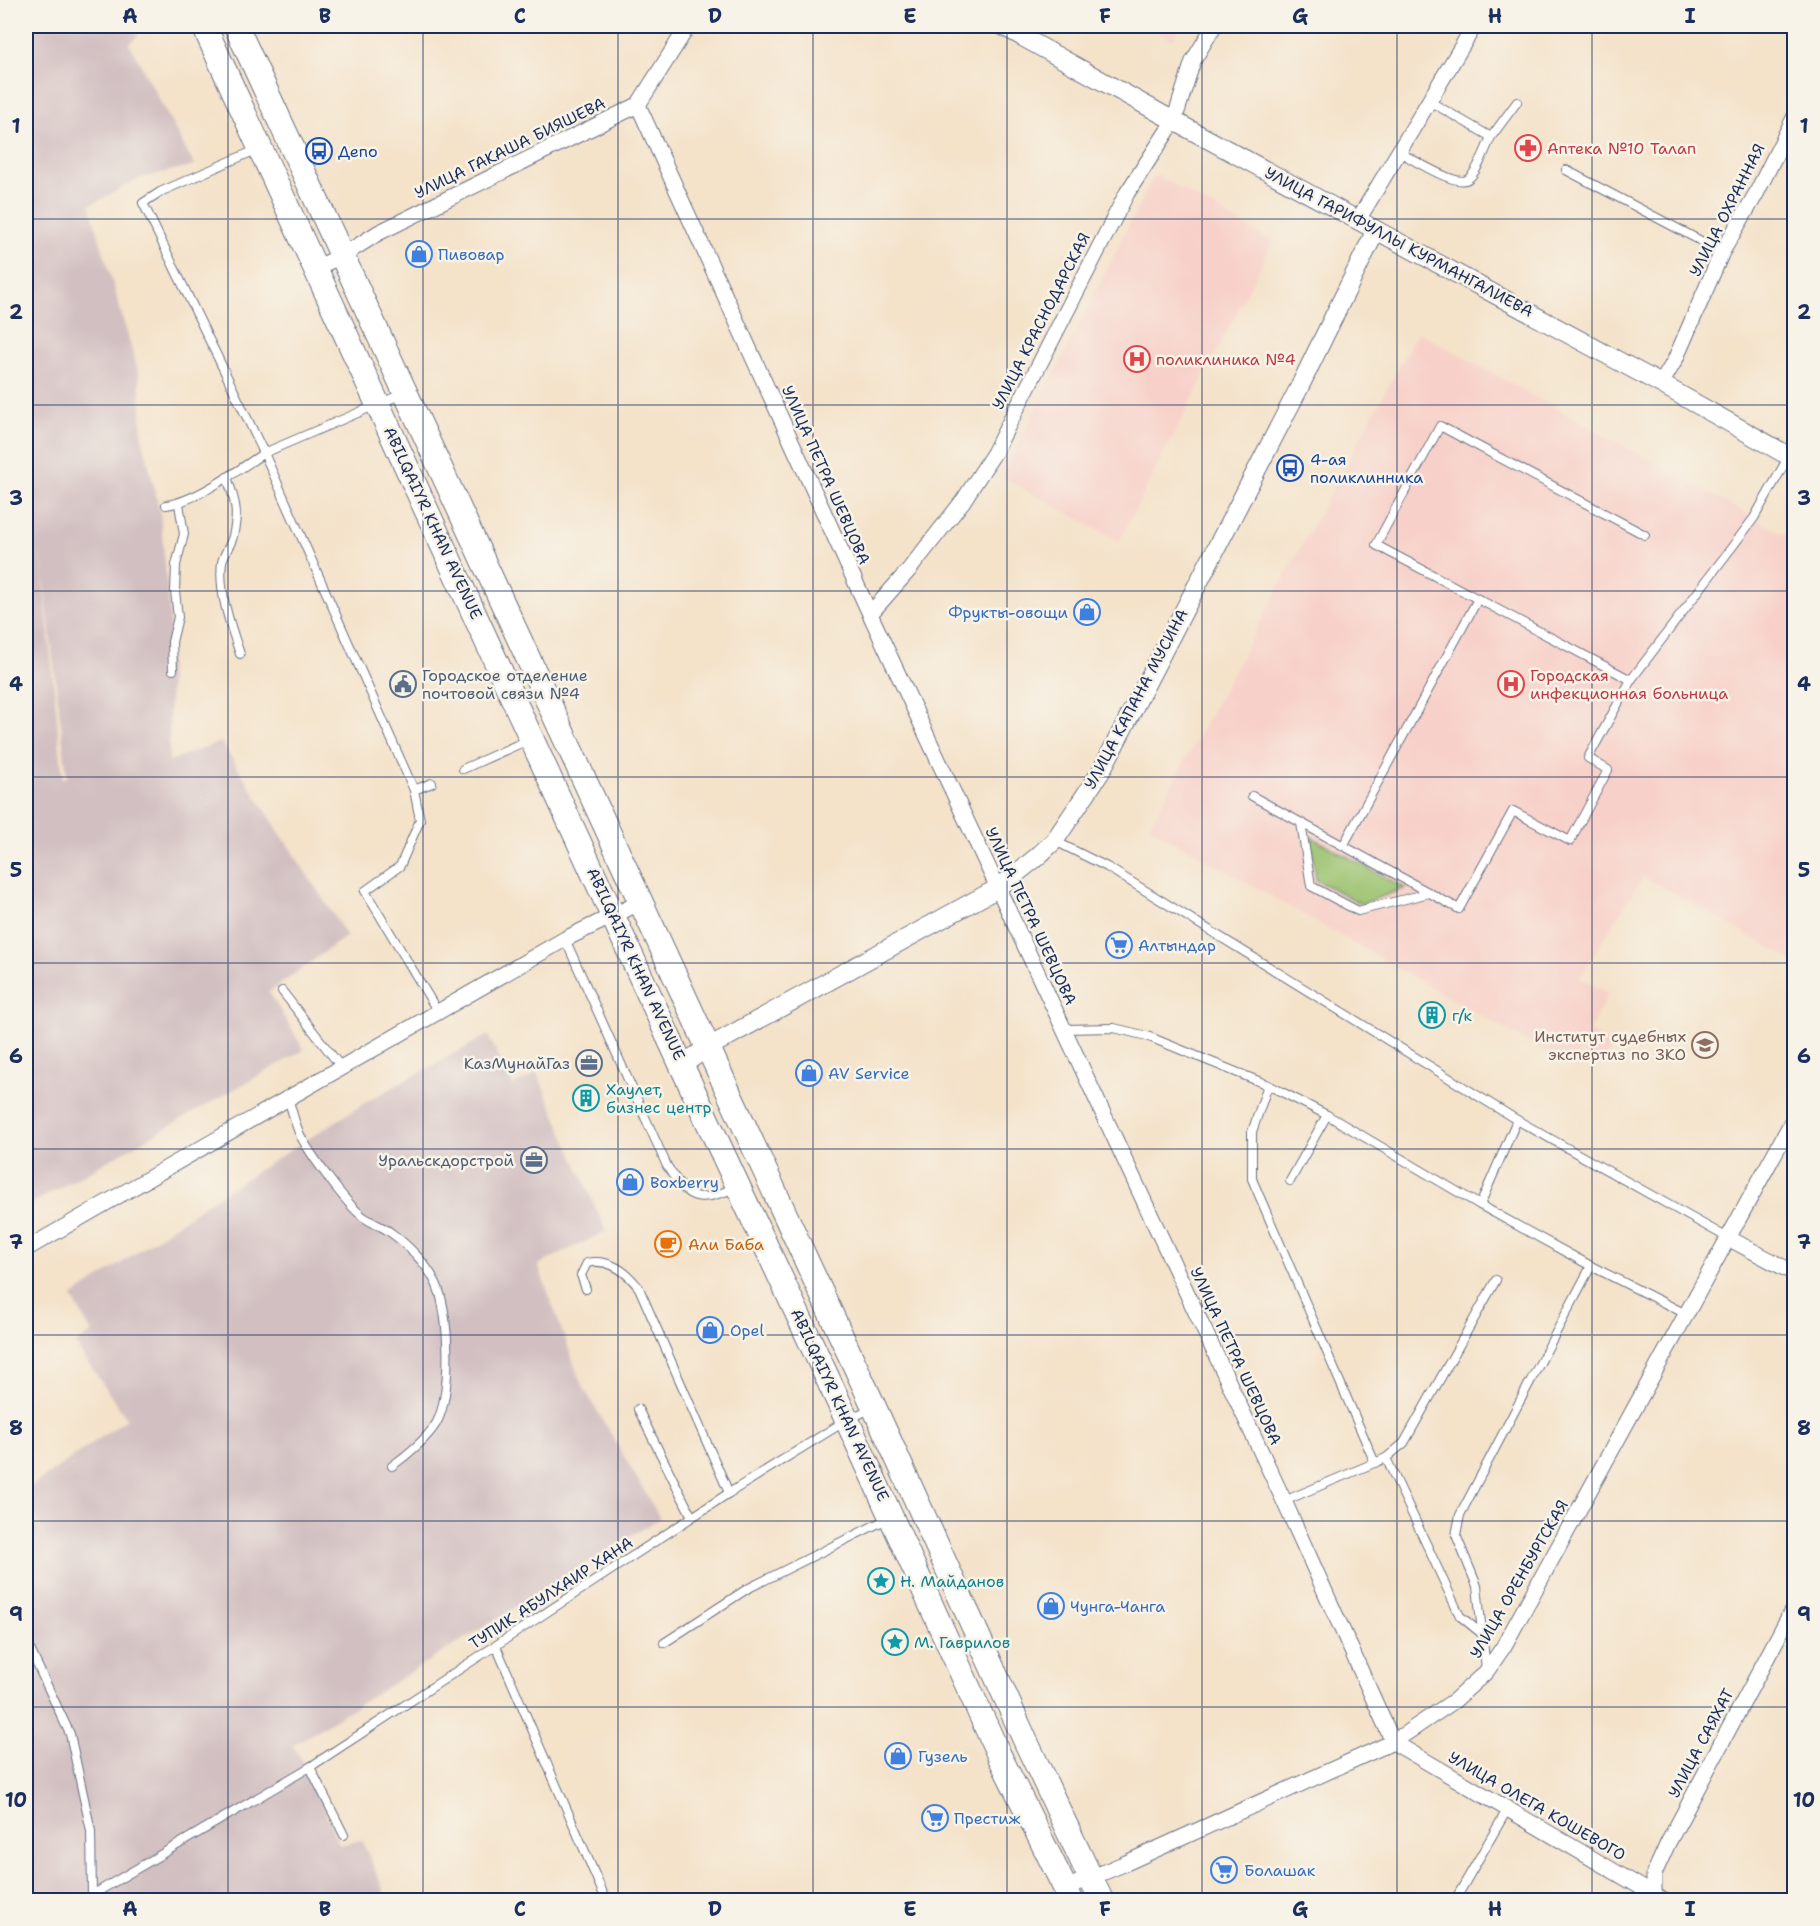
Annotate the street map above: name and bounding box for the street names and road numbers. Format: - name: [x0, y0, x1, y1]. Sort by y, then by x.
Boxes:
- street label: УЛИЦА ГАКАША БИЯШЕВА: [411, 93, 609, 203]
- street label: УЛИЦА ОХРАННАЯ: [1684, 140, 1770, 280]
- street label: УЛИЦА ГАРИФУЛЛЫ КУРМАНГАЛИЕВА: [1261, 162, 1537, 322]
- street label: УЛИЦА КРАСНОДАРСКАЯ: [987, 229, 1095, 413]
- street label: УЛИЦА ПЕТРА ШЕВЦОВА: [777, 382, 875, 568]
- street label: ABILQAIYR KHAN AVENUE: [379, 423, 487, 623]
- street label: УЛИЦА КАПАНА МУСИНА: [1079, 605, 1193, 793]
- street label: УЛИЦА ПЕТРА ШЕВЦОВА: [981, 824, 1081, 1008]
- street label: ABILQAIYR KHAN AVENUE: [582, 864, 690, 1064]
- street label: УЛИЦА ПЕТРА ШЕВЦОВА: [1186, 1264, 1286, 1448]
- street label: ABILQAIYR KHAN AVENUE: [786, 1305, 894, 1505]
- street label: УЛИЦА ОРЕНБУРГСКАЯ: [1465, 1496, 1573, 1662]
- street label: ТУПИК АБУЛХАИР ХАНА: [465, 1532, 637, 1654]
- street label: УЛИЦА САЯХАТ: [1663, 1685, 1739, 1801]
- street label: УЛИЦА ОЛЕГА КОШЕВОГО: [1445, 1747, 1629, 1865]

